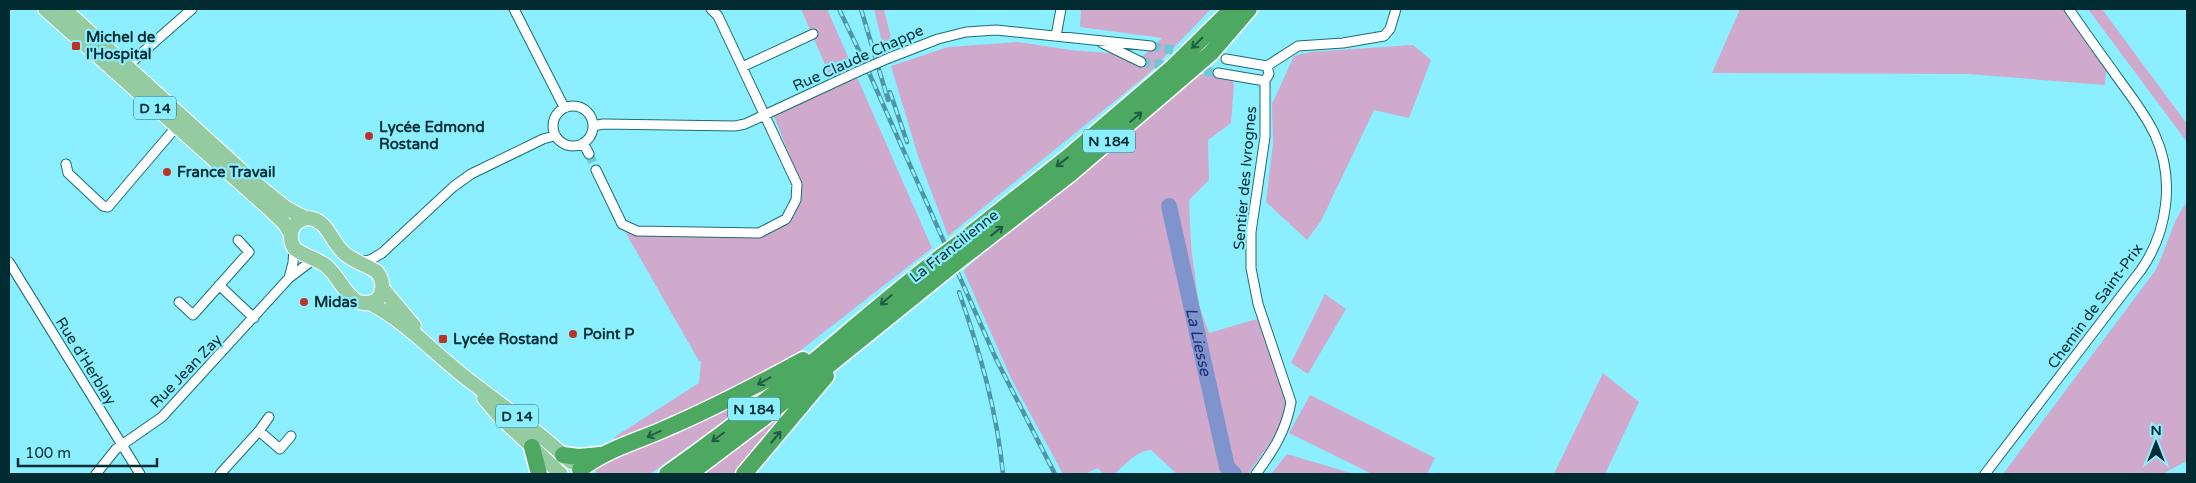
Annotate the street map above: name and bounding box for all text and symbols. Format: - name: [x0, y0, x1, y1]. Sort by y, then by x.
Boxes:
- street label: Rue Claude Chappe: [790, 21, 926, 95]
- place label: Michel de l'Hospital: [86, 28, 156, 64]
- one-way arrow: [1191, 37, 1203, 49]
- marker: Michel de l'Hospital: [70, 40, 82, 52]
- road number: D 14: [134, 96, 176, 120]
- street label: Sentier des Ivrognes: [1230, 105, 1260, 251]
- one-way arrow: [1130, 112, 1143, 123]
- place label: Lycée Edmond Rostand: [379, 118, 485, 153]
- marker: Lycée Edmond Rostand: [363, 130, 375, 142]
- road number: N 184: [1083, 130, 1135, 152]
- one-way arrow: [1056, 156, 1069, 167]
- place label: France Travail: [177, 163, 275, 181]
- marker: France Travail: [161, 166, 173, 178]
- street label: La Francilienne: [906, 206, 1002, 286]
- one-way arrow: [990, 226, 1003, 237]
- street label: Chemin de Saint-Prix: [2044, 240, 2146, 372]
- place label: Midas: [314, 293, 357, 311]
- one-way arrow: [880, 294, 893, 305]
- marker: Midas: [298, 296, 310, 308]
- water label: La Liesse: [1181, 306, 1216, 379]
- street label: Rue d'Herblay: [52, 314, 120, 408]
- place label: Point P: [583, 325, 634, 343]
- marker: Point P: [567, 328, 579, 340]
- place label: Lycée Rostand: [453, 330, 558, 349]
- street label: Rue Jean Zay: [147, 331, 225, 411]
- marker: Lycée Rostand: [437, 333, 449, 345]
- one-way arrow: [758, 377, 772, 387]
- road number: N 184: [728, 398, 780, 420]
- road number: D 14: [496, 404, 538, 428]
- north arrow: [2131, 418, 2181, 468]
- text: N: [2150, 422, 2162, 439]
- one-way arrow: [647, 430, 662, 440]
- one-way arrow: [770, 430, 781, 443]
- one-way arrow: [712, 432, 725, 443]
- scale bar: [18, 436, 156, 468]
- text: 100 m: [25, 444, 71, 462]

